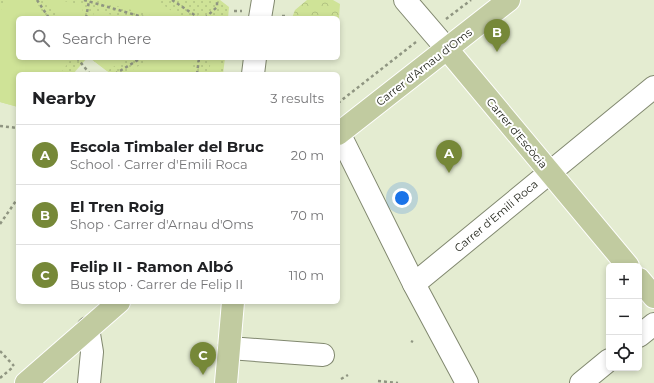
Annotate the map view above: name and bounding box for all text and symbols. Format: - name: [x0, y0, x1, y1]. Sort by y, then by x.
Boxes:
- search box: [16, 16, 340, 60]
- pin: B: [484, 19, 510, 52]
- street label: Carrer d'Arnau d'Oms: [373, 25, 475, 109]
- icon: search: [30, 27, 52, 49]
- text: Search here: [62, 29, 151, 48]
- text: Nearby: [32, 88, 96, 108]
- text: 3 results: [270, 90, 324, 106]
- street label: Carrer d'Escòcia: [483, 95, 551, 171]
- text: Escola Timbaler del Bruc: [70, 137, 264, 156]
- pin: A: [436, 140, 462, 173]
- text: A: [40, 147, 50, 163]
- text: 20 m: [291, 147, 324, 163]
- text: School · Carrer d'Emili Roca: [70, 156, 248, 172]
- street label: Carrer d'Emili Roca: [451, 177, 541, 255]
- your location: [392, 188, 412, 208]
- text: El Tren Roig: [70, 197, 164, 216]
- text: B: [40, 207, 50, 223]
- text: 70 m: [291, 207, 324, 223]
- text: Shop · Carrer d'Arnau d'Oms: [70, 216, 253, 232]
- text: Felip II - Ramon Albó: [70, 257, 233, 276]
- map controls: [606, 263, 642, 371]
- button: +: [606, 263, 642, 299]
- text: C: [40, 267, 50, 283]
- text: 110 m: [289, 267, 324, 283]
- text: Bus stop · Carrer de Felip II: [70, 276, 243, 292]
- button: −: [606, 299, 642, 335]
- button: locate: [606, 335, 642, 371]
- pin: C: [190, 342, 216, 375]

